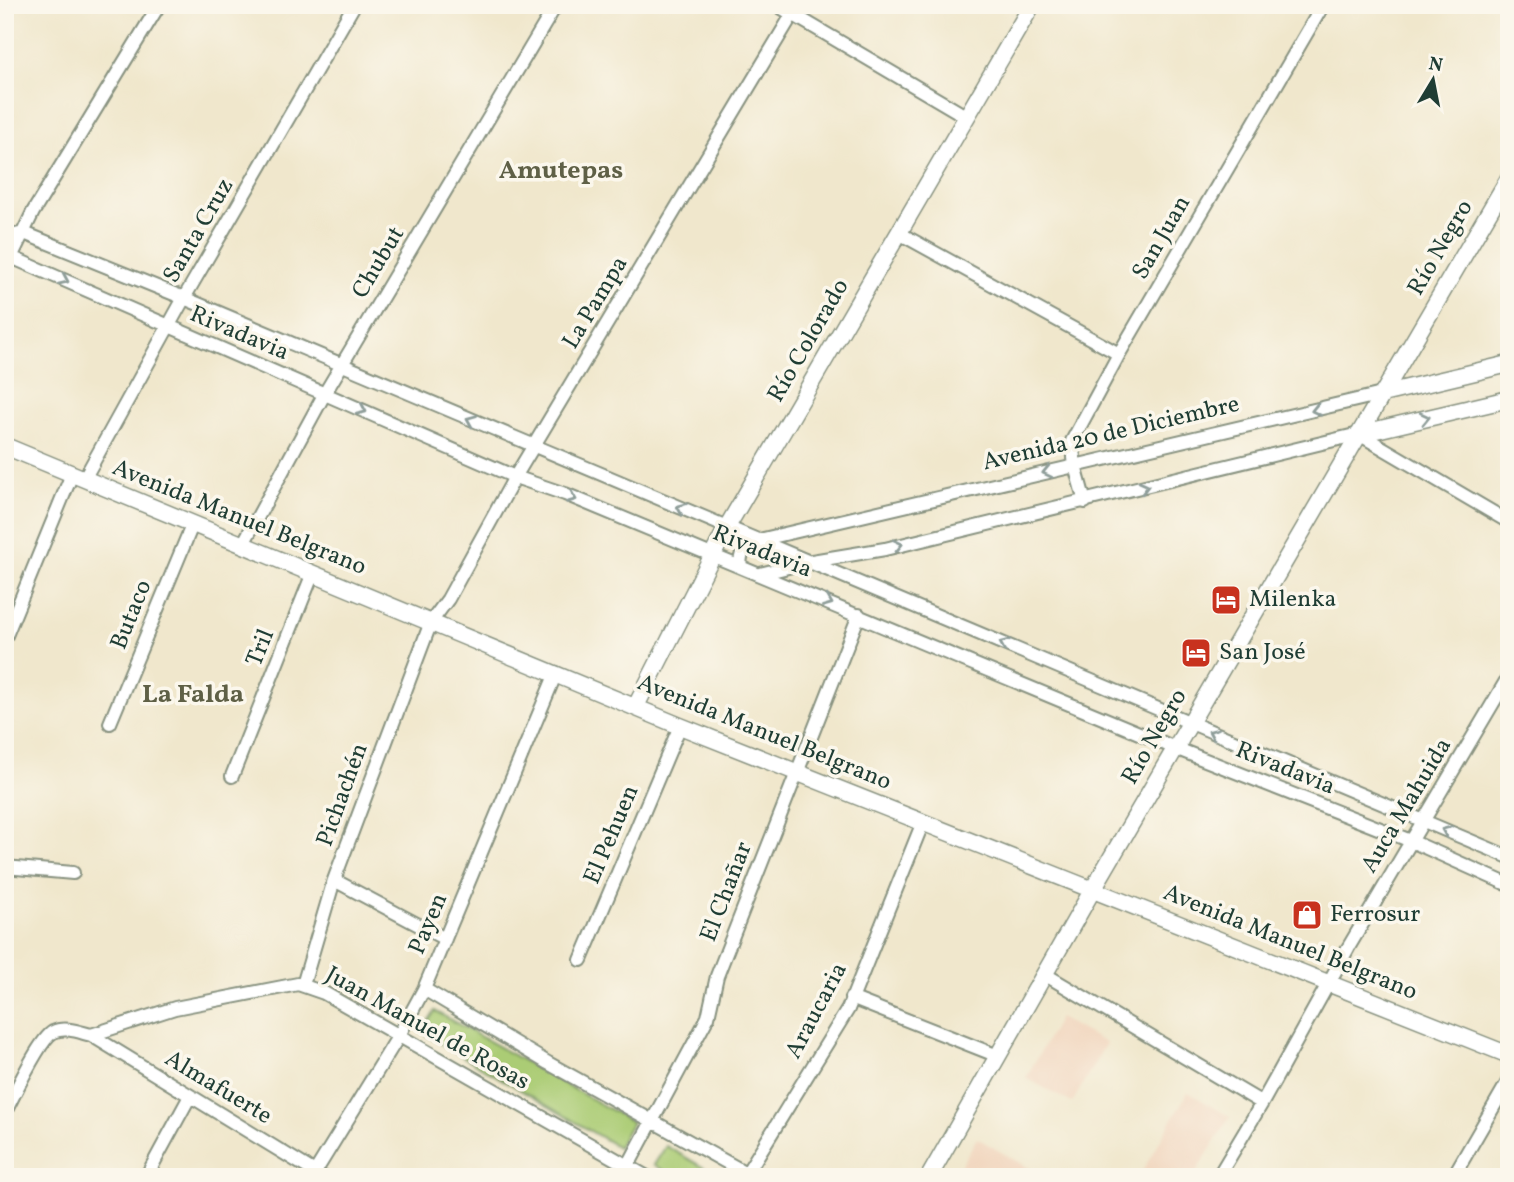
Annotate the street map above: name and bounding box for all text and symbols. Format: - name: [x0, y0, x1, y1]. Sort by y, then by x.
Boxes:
- north arrow: [1398, 46, 1468, 116]
- text: N: [1427, 51, 1445, 79]
- district label: Amutepas: [499, 153, 623, 189]
- street label: Santa Cruz: [155, 172, 243, 290]
- street label: San Juan: [1124, 190, 1200, 286]
- street label: Río Negro: [1400, 194, 1482, 302]
- street label: Chubut: [344, 221, 414, 305]
- street label: La Pampa: [555, 250, 637, 356]
- one-way arrow: [57, 272, 69, 286]
- street label: Río Colorado: [760, 273, 858, 409]
- street label: Rivadavia: [184, 298, 294, 370]
- street label: Avenida 20 de Diciembre: [979, 388, 1243, 480]
- one-way arrow: [1310, 401, 1322, 416]
- one-way arrow: [355, 402, 368, 416]
- one-way arrow: [1419, 412, 1431, 427]
- one-way arrow: [466, 414, 478, 428]
- street label: Avenida Manuel Belgrano: [107, 451, 371, 585]
- one-way arrow: [1041, 464, 1053, 479]
- one-way arrow: [1138, 481, 1150, 495]
- one-way arrow: [566, 489, 578, 503]
- one-way arrow: [676, 503, 688, 517]
- street label: Rivadavia: [707, 517, 817, 587]
- one-way arrow: [892, 539, 904, 554]
- street label: Butaco: [103, 575, 161, 655]
- hotel icon: Milenka: [1209, 583, 1243, 617]
- place label: Milenka: [1249, 583, 1336, 617]
- one-way arrow: [821, 594, 833, 608]
- street label: Tril: [238, 624, 284, 672]
- hotel icon: San José: [1179, 636, 1213, 670]
- place label: San José: [1219, 636, 1306, 670]
- one-way arrow: [999, 638, 1011, 652]
- street label: Avenida Manuel Belgrano: [632, 666, 896, 800]
- district label: La Falda: [142, 677, 244, 713]
- street label: Río Negro: [1114, 683, 1196, 791]
- one-way arrow: [1208, 727, 1221, 741]
- street label: Auca Mahuida: [1353, 732, 1461, 880]
- street label: Rivadavia: [1230, 734, 1340, 804]
- street label: Pichachén: [309, 739, 377, 851]
- street label: El Pehuen: [576, 780, 648, 890]
- one-way arrow: [1440, 825, 1453, 839]
- street label: El Chañar: [692, 837, 762, 947]
- street label: Avenida Manuel Belgrano: [1158, 876, 1422, 1010]
- street label: Payen: [401, 888, 457, 960]
- shop icon: Ferrosur: [1290, 898, 1324, 932]
- place label: Ferrosur: [1330, 898, 1420, 932]
- street label: Araucaria: [777, 957, 857, 1065]
- street label: Juan Manuel de Rosas: [319, 959, 535, 1099]
- street label: Almafuerte: [158, 1043, 278, 1133]

